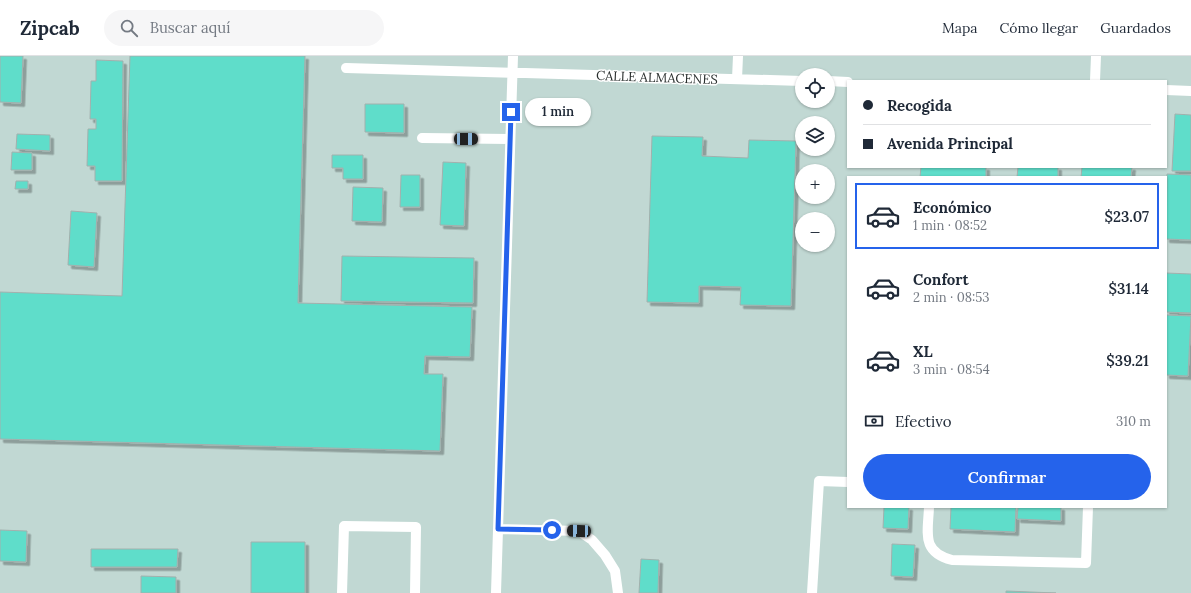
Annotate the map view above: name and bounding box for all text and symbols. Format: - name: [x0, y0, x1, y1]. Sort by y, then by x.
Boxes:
- search box: [104, 10, 384, 46]
- text: Zipcab: [20, 16, 80, 40]
- icon: search: [118, 17, 140, 39]
- text: Buscar aquí: [150, 18, 230, 37]
- text: Mapa: [942, 19, 978, 37]
- text: Cómo llegar: [1000, 19, 1078, 37]
- text: Guardados: [1100, 19, 1171, 37]
- street label: CALLE ALMACENES: [596, 67, 718, 88]
- map controls: [795, 68, 835, 252]
- button: locate: [795, 68, 835, 108]
- text: Recogida: [887, 96, 952, 115]
- callout: 1 min: [525, 98, 591, 126]
- route end: [502, 103, 520, 121]
- text: 1 min: [542, 103, 574, 120]
- button: layers: [795, 116, 835, 156]
- car: [454, 133, 478, 145]
- text: Avenida Principal: [887, 134, 1013, 153]
- button: +: [795, 164, 835, 204]
- icon: car: [865, 198, 901, 234]
- text: Económico: [913, 198, 992, 217]
- text: $23.07: [1104, 207, 1149, 226]
- button: −: [795, 212, 835, 252]
- text: 1 min · 08:52: [913, 217, 987, 234]
- icon: car: [865, 270, 901, 306]
- text: Confort: [913, 270, 969, 289]
- text: $31.14: [1109, 279, 1149, 298]
- text: 2 min · 08:53: [913, 289, 990, 306]
- icon: car: [865, 342, 901, 378]
- text: XL: [913, 342, 933, 361]
- text: $39.21: [1106, 351, 1149, 370]
- text: 3 min · 08:54: [913, 361, 990, 378]
- icon: cash: [863, 410, 885, 432]
- text: Efectivo: [895, 412, 952, 431]
- text: 310 m: [1116, 413, 1151, 430]
- button: Confirmar: [863, 454, 1151, 500]
- route start: [543, 521, 561, 539]
- car: [567, 525, 591, 537]

